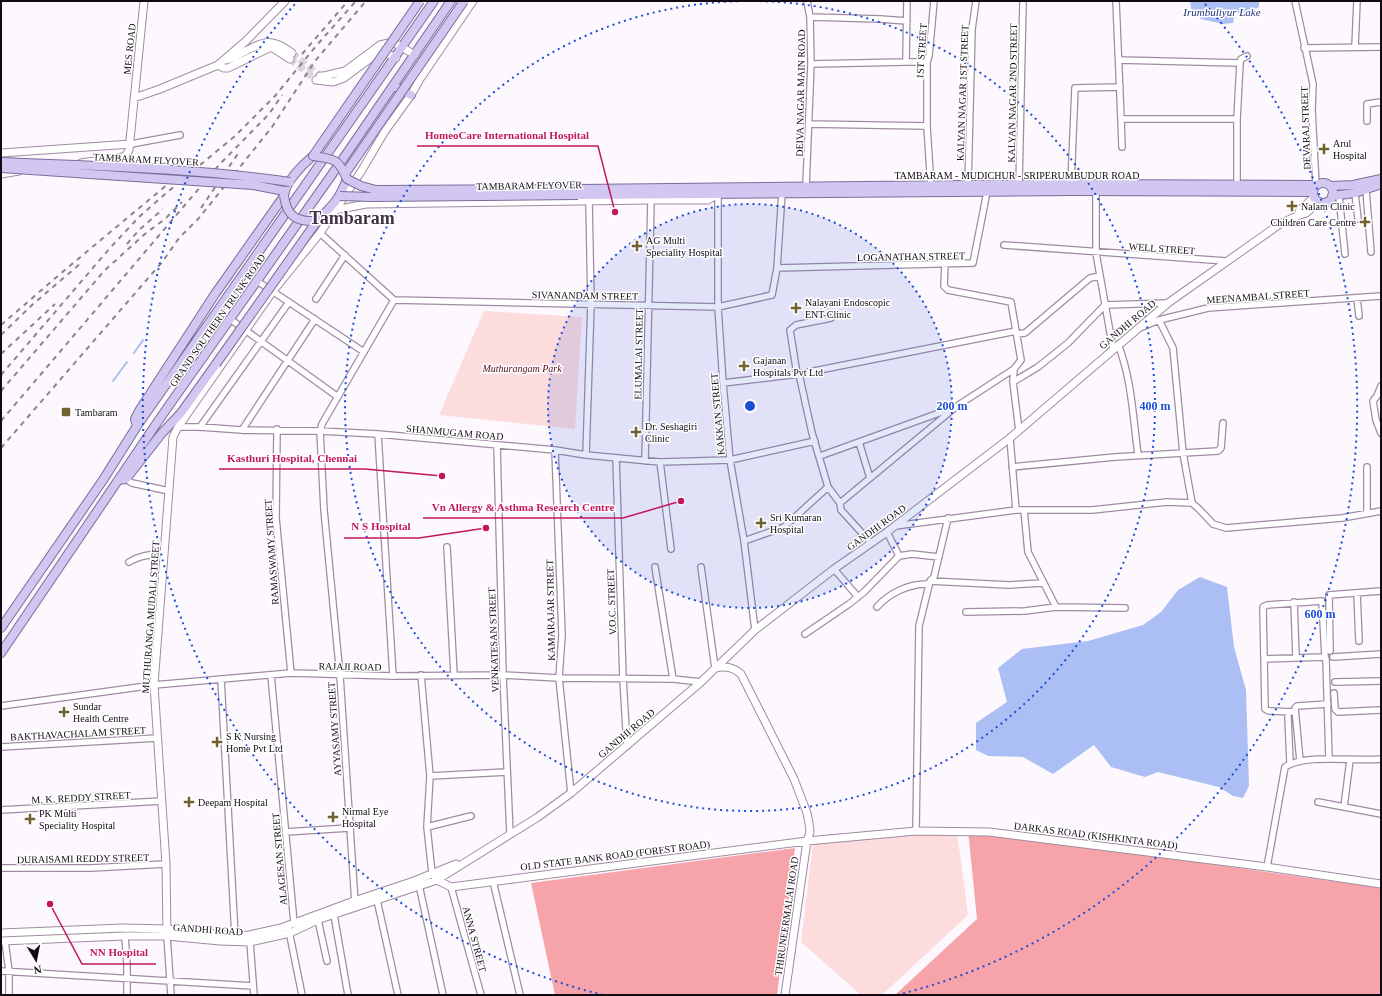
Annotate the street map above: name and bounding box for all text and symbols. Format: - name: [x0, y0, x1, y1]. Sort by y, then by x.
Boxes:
- water label: Irumbuliyur Lake: [1182, 6, 1261, 18]
- street label: MES ROAD: [121, 23, 138, 75]
- street label: 1ST STREET: [914, 23, 929, 79]
- street label: KALYAN NAGAR 2ND STREET: [1006, 23, 1019, 163]
- street label: KALYAN NAGAR 1ST STREET: [955, 25, 970, 161]
- street label: DEIVA NAGAR MAIN ROAD: [794, 29, 807, 157]
- street label: DEVARAJ STREET: [1299, 86, 1312, 170]
- callout: HomeoCare International Hospital: [417, 123, 598, 146]
- text: HomeoCare International Hospital: [425, 129, 589, 141]
- place label: Arul Hospital: [1333, 138, 1367, 161]
- marker: Arul Hospital: [1318, 143, 1330, 155]
- street label: TAMBARAM FLYOVER: [93, 151, 199, 168]
- street label: TAMBARAM - MUDICHUR - SRIPERUMBUDUR ROAD: [894, 170, 1140, 181]
- street label: TAMBARAM FLYOVER: [476, 179, 582, 192]
- marker: Nalam Clinic: [1286, 200, 1298, 212]
- place label: Nalam Clinic: [1301, 201, 1355, 212]
- district label: Tambaram: [309, 208, 395, 228]
- marker: Children Care Centre: [1359, 216, 1371, 228]
- place label: Children Care Centre: [1270, 217, 1357, 228]
- place label: AG Multi Speciality Hospital: [646, 235, 723, 258]
- marker: AG Multi Speciality Hospital: [631, 240, 643, 252]
- street label: WELL STREET: [1128, 241, 1196, 256]
- street label: LOGANATHAN STREET: [857, 250, 965, 263]
- street label: GRAND SOUTHERN TRUNK ROAD: [167, 252, 268, 389]
- street label: MEENAMBAL STREET: [1206, 287, 1310, 306]
- street label: SIVANANDAM STREET: [532, 289, 638, 302]
- place label: Nalayani Endoscopic ENT Clinic: [805, 297, 891, 320]
- street label: GANDHI ROAD: [1097, 298, 1158, 351]
- marker: Nalayani Endoscopic ENT Clinic: [790, 302, 802, 314]
- street label: ELUMALAI STREET: [632, 308, 645, 400]
- place label: Gajanan Hospitals Pvt Ltd: [753, 355, 823, 378]
- marker: Gajanan Hospitals Pvt Ltd: [738, 360, 750, 372]
- park label: Muthurangam Park: [481, 363, 562, 374]
- street label: KAKKAN STREET: [708, 372, 727, 456]
- centre of rings: [743, 399, 757, 413]
- text: 200 m: [937, 399, 968, 413]
- text: 400 m: [1140, 399, 1171, 413]
- marker: Tambaram: [60, 406, 72, 418]
- place label: Tambaram: [75, 407, 118, 418]
- place label: Dr. Seshagiri Clinic: [645, 421, 697, 444]
- street label: SHANMUGAM ROAD: [406, 423, 504, 442]
- marker: Dr. Seshagiri Clinic: [630, 426, 642, 438]
- callout: Kasthuri Hospital, Chennai: [219, 446, 365, 469]
- text: Kasthuri Hospital, Chennai: [227, 452, 357, 464]
- callout: Vn Allergy & Asthma Research Centre: [423, 495, 623, 518]
- street label: RAMASWAMY STREET: [262, 499, 281, 605]
- text: Vn Allergy & Asthma Research Centre: [432, 501, 614, 513]
- street label: GANDHI ROAD: [845, 502, 908, 553]
- place label: Sri Kumaran Hospital: [770, 512, 821, 535]
- callout: N S Hospital: [344, 515, 419, 538]
- marker: Sri Kumaran Hospital: [755, 517, 767, 529]
- text: N S Hospital: [351, 520, 411, 532]
- street label: MUTHURANGA MUDALI STREET: [140, 540, 161, 694]
- street label: KAMARAJAR STREET: [544, 559, 557, 661]
- street label: V.O.C. STREET: [605, 569, 618, 635]
- street label: VENKATESAN STREET: [486, 587, 501, 693]
- text: 600 m: [1305, 607, 1336, 621]
- street label: RAJAJI ROAD: [318, 660, 382, 673]
- street label: AYYASAMY STREET: [326, 681, 343, 777]
- place label: Sundar Health Centre: [73, 701, 129, 724]
- marker: Sundar Health Centre: [58, 706, 70, 718]
- street label: GANDHI ROAD: [596, 707, 657, 760]
- street label: BAKTHAVACHALAM STREET: [10, 724, 146, 743]
- place label: S K Nursing Home Pvt Ltd: [226, 731, 283, 754]
- marker: S K Nursing Home Pvt Ltd: [211, 736, 223, 748]
- street label: M. K. REDDY STREET: [31, 789, 131, 806]
- marker: Deepam Hospital: [183, 796, 195, 808]
- place label: Deepam Hospital: [198, 797, 268, 808]
- place label: Nirmal Eye Hospital: [342, 806, 389, 829]
- place label: PK Multi Speciality Hospital: [39, 808, 116, 831]
- marker: Nirmal Eye Hospital: [327, 811, 339, 823]
- street label: ALAGESAN STREET: [270, 812, 289, 906]
- marker: PK Multi Speciality Hospital: [24, 813, 36, 825]
- street label: DARKAS ROAD (KISHKINTA ROAD): [1013, 820, 1179, 852]
- street label: OLD STATE BANK ROAD (FOREST ROAD): [520, 838, 711, 874]
- street label: DURAISAMI REDDY STREET: [17, 852, 149, 865]
- street label: THIRUNEERMALAI ROAD: [773, 856, 800, 976]
- street label: ANNA STREET: [460, 905, 489, 973]
- street label: GANDHI ROAD: [173, 922, 243, 937]
- north arrow: [16, 940, 56, 980]
- callout: NN Hospital: [82, 941, 156, 964]
- text: NN Hospital: [90, 946, 148, 958]
- text: N: [33, 963, 43, 976]

